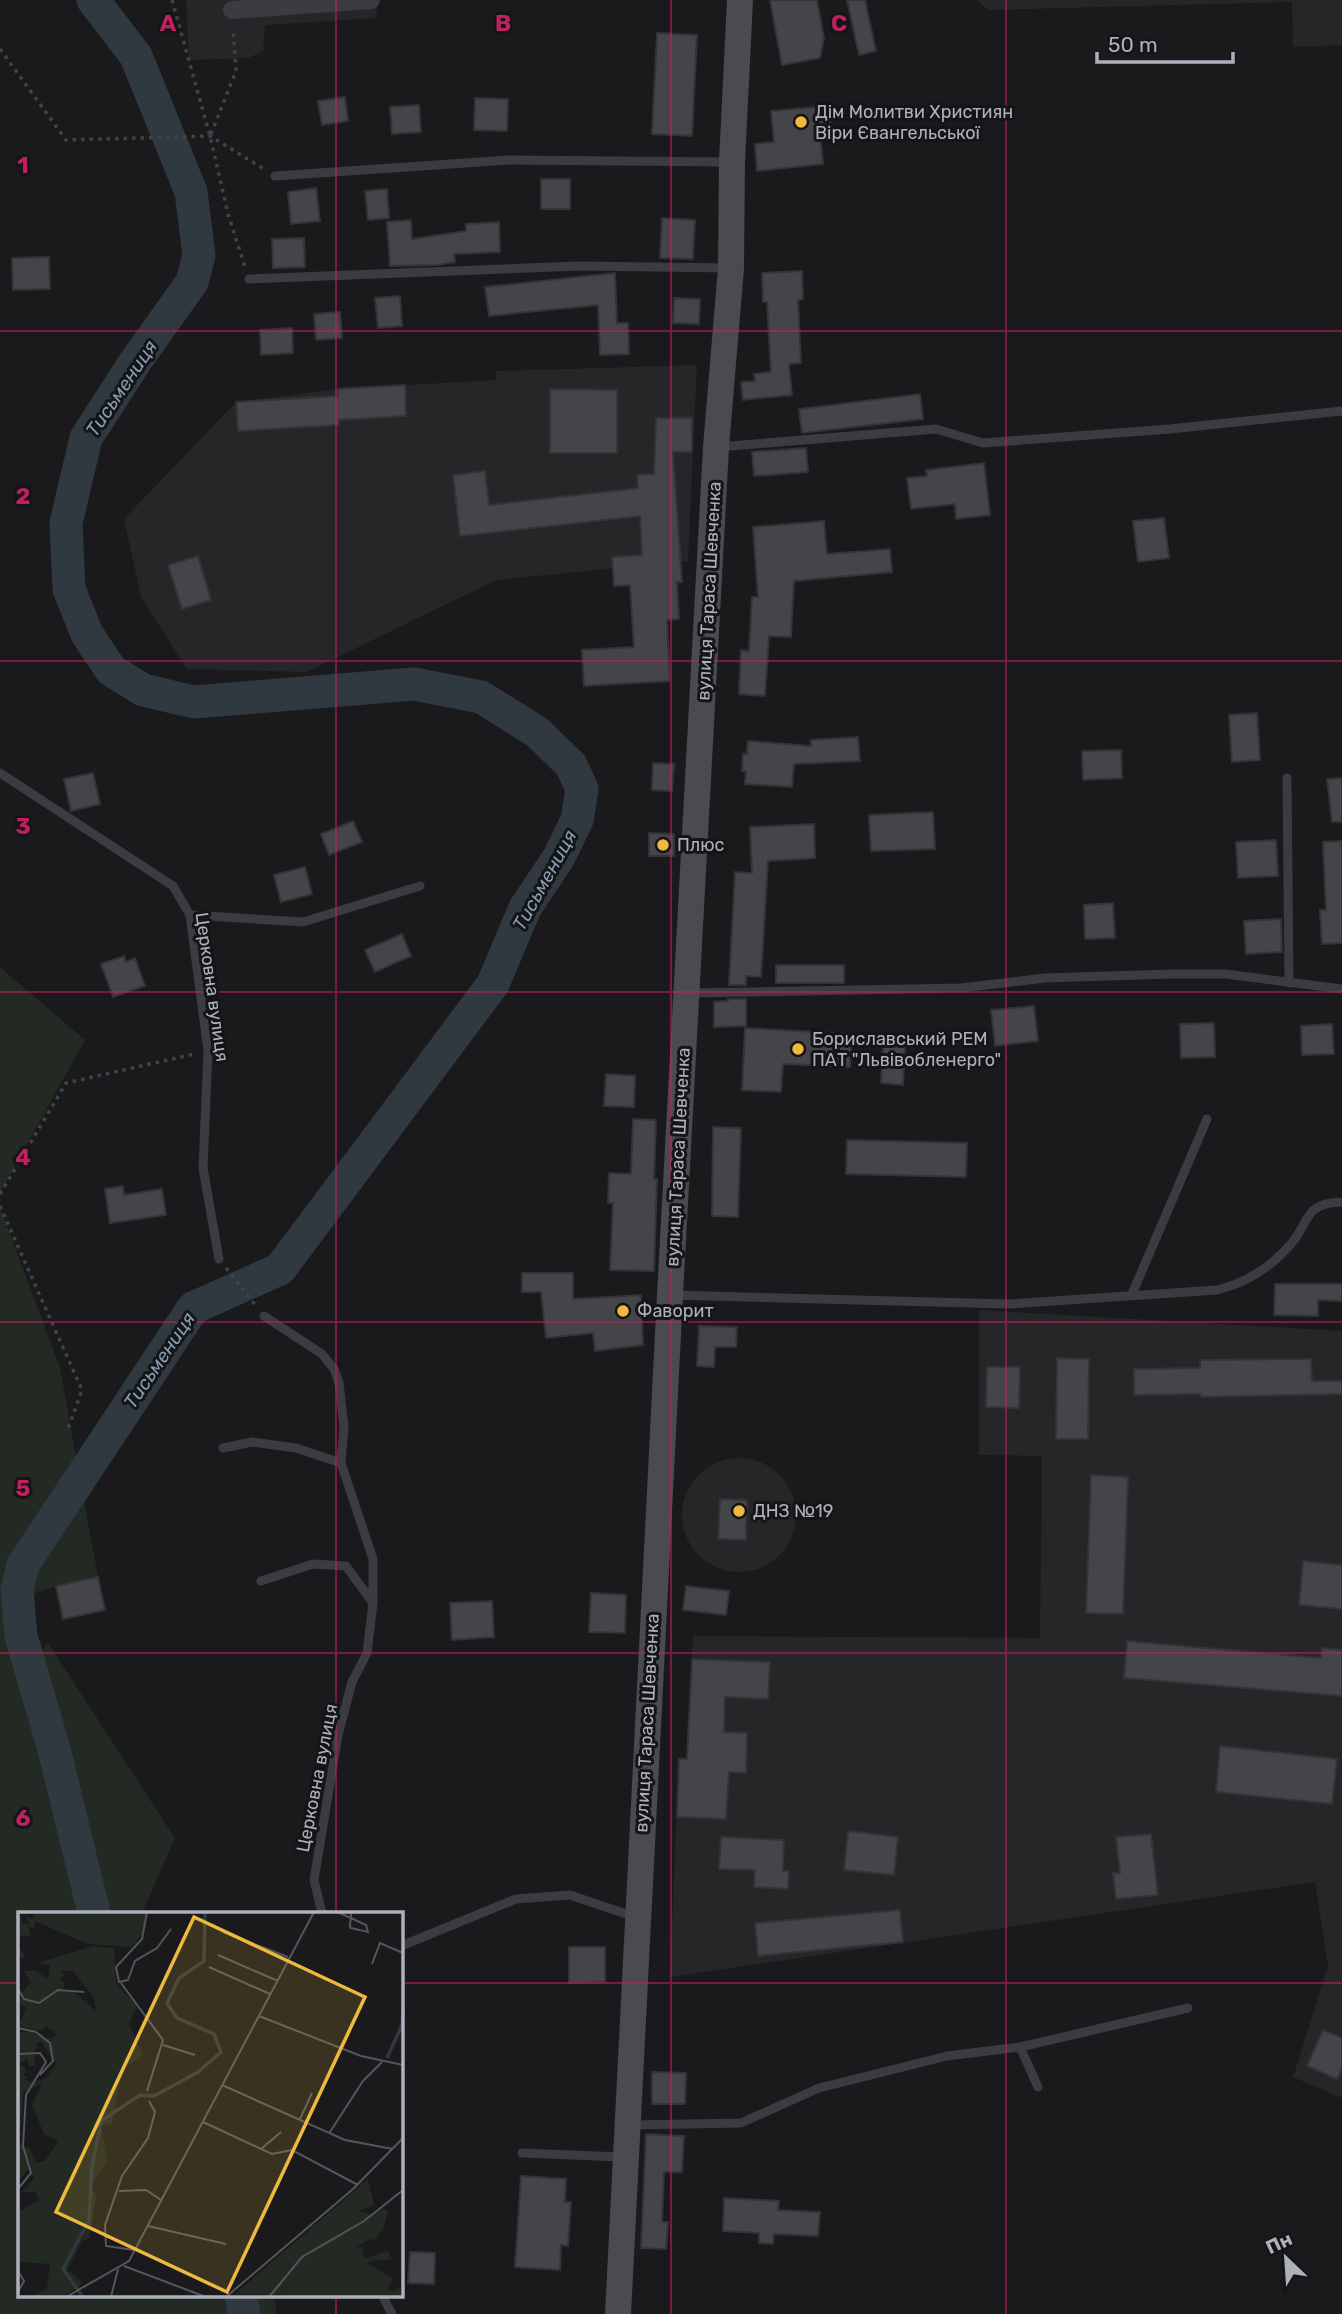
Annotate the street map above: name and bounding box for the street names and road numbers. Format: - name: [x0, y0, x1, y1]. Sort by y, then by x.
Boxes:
- street label: вулиця Тараса Шевченка: [692, 481, 726, 701]
- street label: Церковна вулиця: [191, 911, 233, 1063]
- street label: вулиця Тараса Шевченка: [661, 1047, 695, 1267]
- street label: вулиця Тараса Шевченка: [630, 1613, 664, 1833]
- street label: Церковна вулиця: [292, 1702, 342, 1854]

